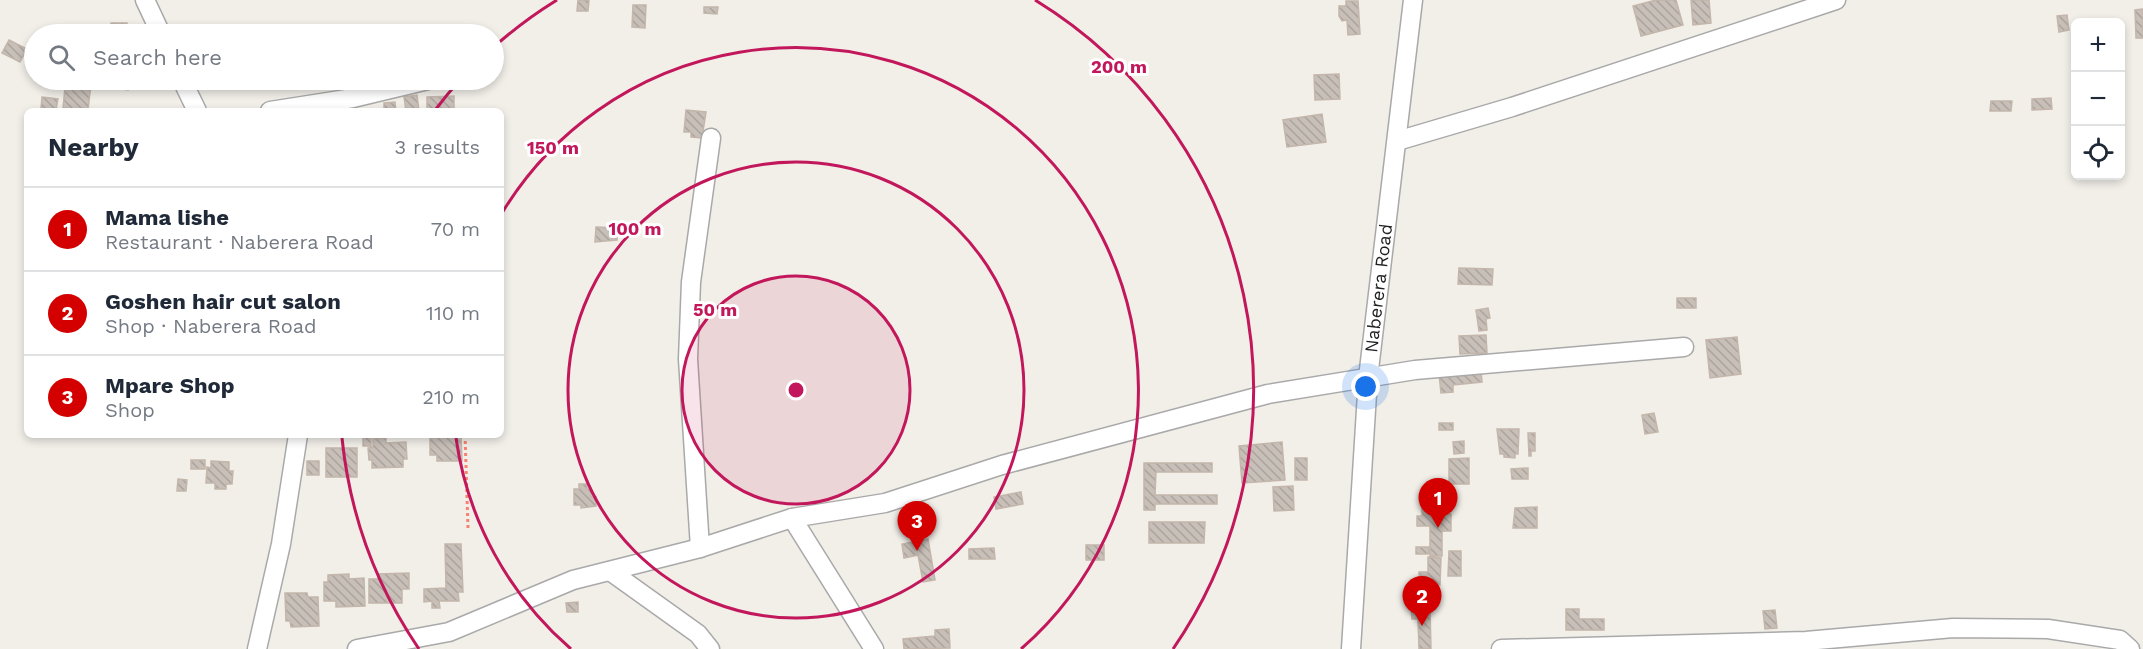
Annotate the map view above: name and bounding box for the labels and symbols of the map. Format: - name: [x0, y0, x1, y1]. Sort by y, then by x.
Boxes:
- text: 200 m: [1091, 56, 1147, 77]
- text: 150 m: [527, 137, 579, 158]
- text: 100 m: [608, 218, 662, 239]
- street label: Naberera Road: [1360, 223, 1396, 354]
- text: 50 m: [693, 299, 737, 320]
- your location: [1351, 372, 1380, 401]
- centre of rings: [786, 380, 806, 400]
- pin: 1: [1418, 478, 1458, 528]
- pin: 3: [898, 502, 936, 551]
- pin: 2: [1402, 576, 1442, 626]

